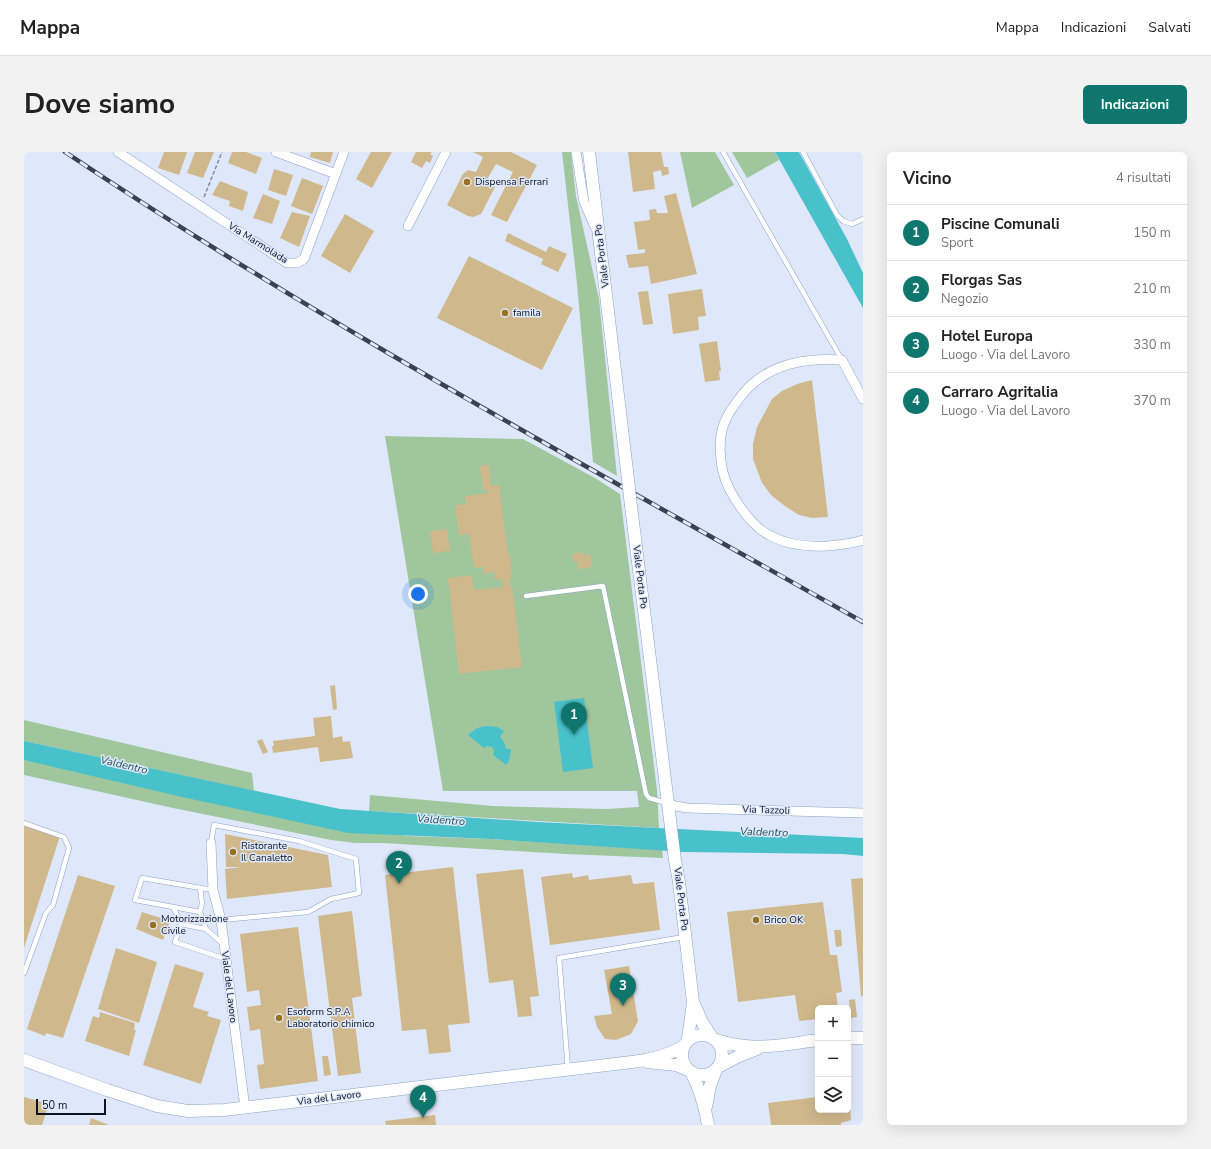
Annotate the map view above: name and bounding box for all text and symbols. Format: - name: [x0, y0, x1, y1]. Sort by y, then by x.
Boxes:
- text: Mappa: [20, 15, 80, 41]
- text: Mappa: [996, 18, 1039, 37]
- text: Indicazioni: [1061, 18, 1126, 37]
- text: Salvati: [1148, 18, 1191, 37]
- text: Dove siamo: [24, 85, 175, 123]
- button: Indicazioni: [1083, 85, 1187, 124]
- text: Vicino: [903, 167, 952, 190]
- text: 4 risultati: [1116, 169, 1171, 187]
- place label: Dispensa Ferrari: [475, 175, 548, 189]
- marker: Dispensa Ferrari: [462, 177, 472, 187]
- text: Piscine Comunali: [941, 214, 1060, 234]
- street label: Via Marmolada: [225, 219, 291, 267]
- street label: Viale Porta Po: [591, 223, 613, 290]
- text: 1: [912, 224, 920, 242]
- text: 150 m: [1133, 224, 1171, 242]
- text: Sport: [941, 234, 973, 252]
- text: Florgas Sas: [941, 270, 1022, 290]
- text: 2: [912, 280, 920, 298]
- text: 210 m: [1133, 280, 1171, 298]
- text: Negozio: [941, 290, 989, 308]
- place label: famila: [513, 306, 541, 320]
- marker: famila: [500, 308, 510, 318]
- text: Hotel Europa: [941, 326, 1033, 346]
- text: 3: [912, 336, 920, 354]
- text: 330 m: [1133, 336, 1171, 354]
- text: Luogo · Via del Lavoro: [941, 346, 1070, 364]
- text: Carraro Agritalia: [941, 382, 1058, 402]
- text: 4: [912, 392, 920, 410]
- text: 370 m: [1133, 392, 1171, 410]
- text: Luogo · Via del Lavoro: [941, 402, 1070, 420]
- street label: Viale Porta Po: [629, 543, 651, 610]
- your location: [408, 584, 428, 604]
- pin: 1: [561, 702, 587, 735]
- water label: Valdentro: [99, 752, 149, 778]
- street label: Via Tazzoli: [741, 802, 790, 818]
- water label: Valdentro: [416, 811, 466, 829]
- water label: Valdentro: [740, 824, 788, 840]
- place label: Ristorante Il Canaletto: [241, 839, 293, 865]
- marker: Ristorante Il Canaletto: [228, 847, 238, 857]
- pin: 2: [386, 851, 412, 884]
- street label: Viale Porta Po: [670, 865, 692, 932]
- place label: Motorizzazione Civile: [161, 912, 228, 938]
- place label: Brico OK: [764, 913, 804, 927]
- marker: Brico OK: [751, 915, 761, 925]
- marker: Motorizzazione Civile: [148, 920, 158, 930]
- street label: Viale del Lavoro: [218, 949, 240, 1024]
- pin: 3: [610, 973, 636, 1006]
- place label: Esoform S.P.A Laboratorio chimico: [287, 1005, 375, 1031]
- map controls: [815, 1005, 851, 1113]
- button: +: [815, 1005, 851, 1041]
- marker: Esoform S.P.A Laboratorio chimico: [274, 1013, 284, 1023]
- button: −: [815, 1041, 851, 1077]
- button: layers: [815, 1077, 851, 1113]
- pin: 4: [410, 1085, 436, 1118]
- street label: Via del Lavoro: [295, 1087, 362, 1109]
- scale bar: [36, 1097, 106, 1116]
- text: 50 m: [42, 1098, 67, 1113]

